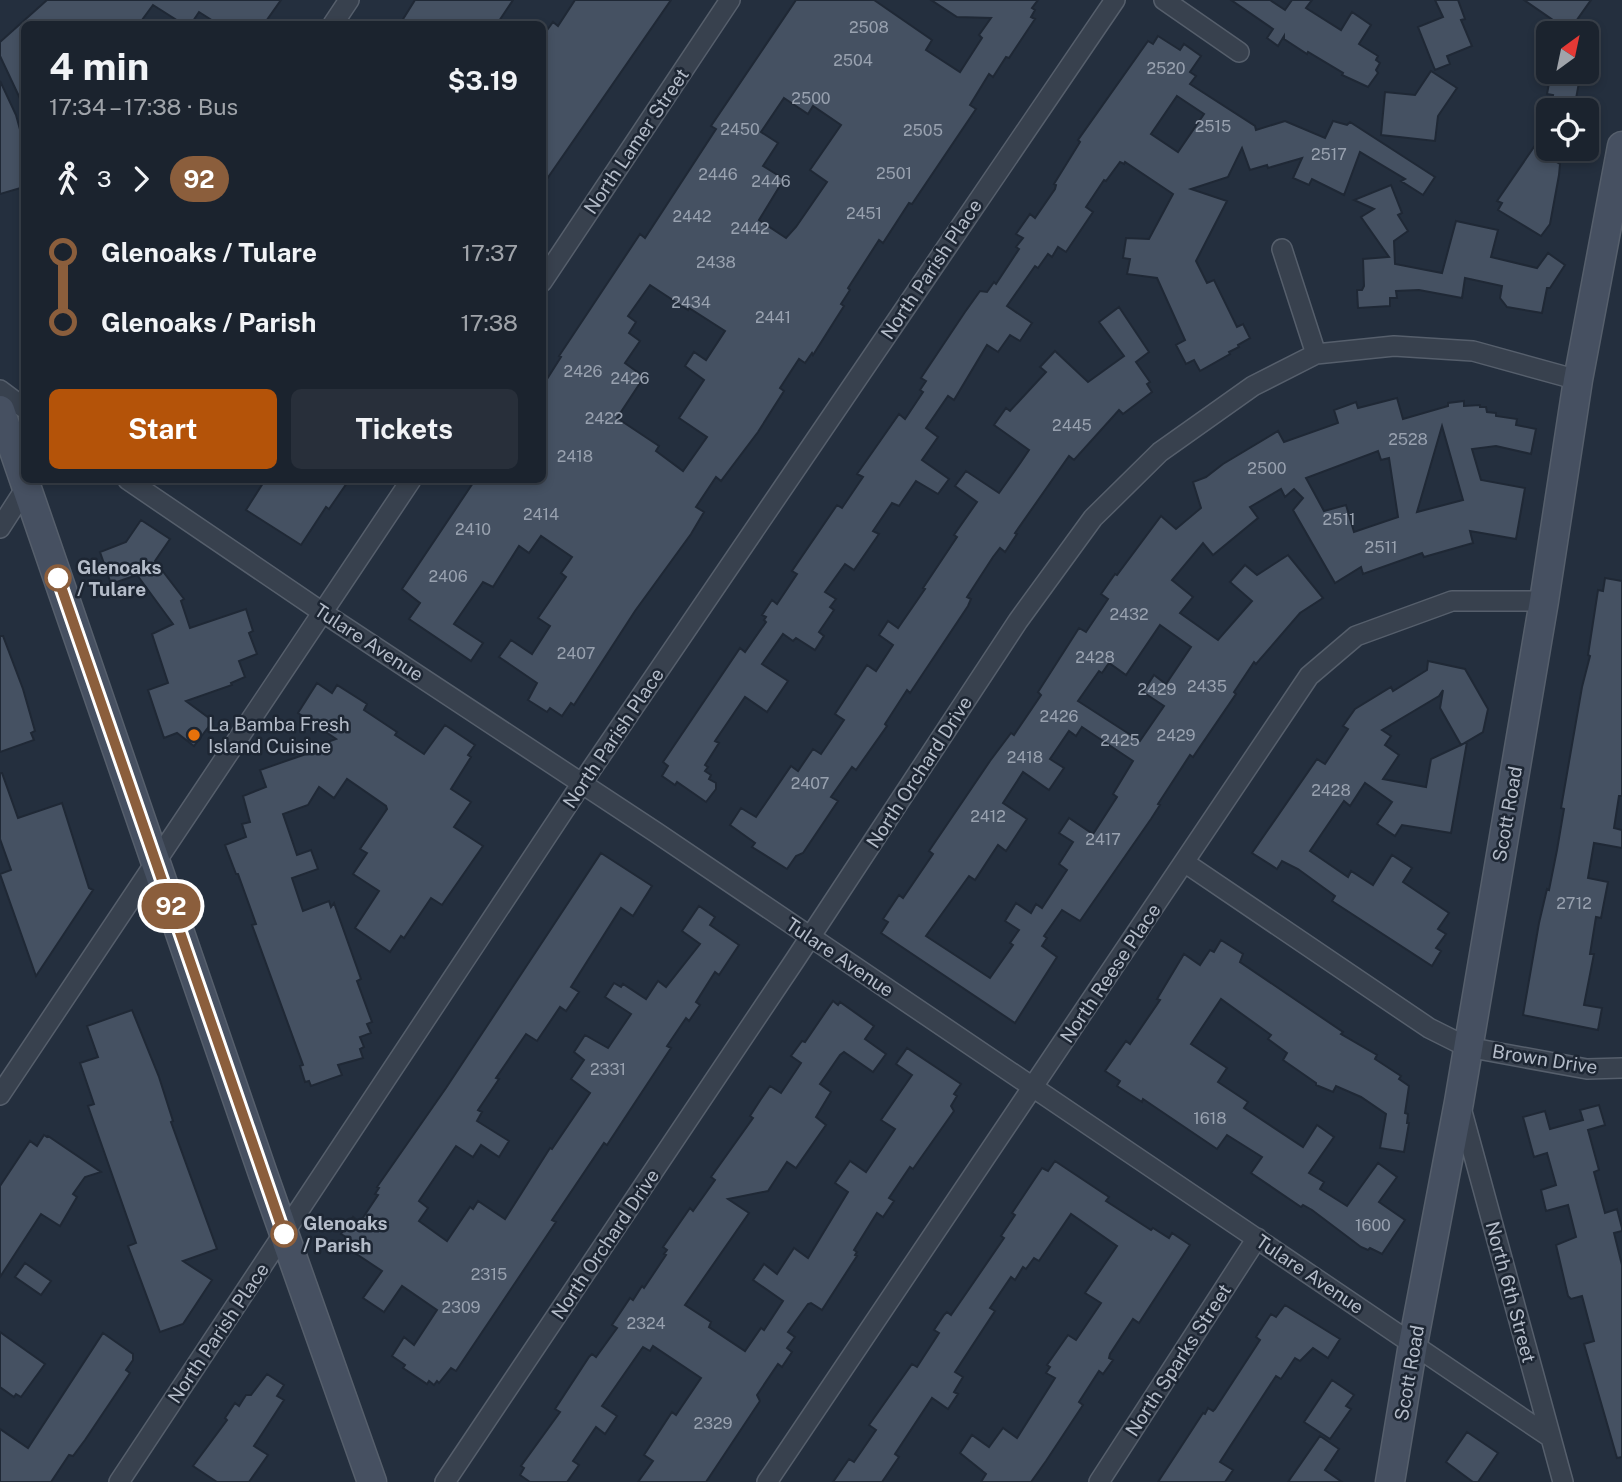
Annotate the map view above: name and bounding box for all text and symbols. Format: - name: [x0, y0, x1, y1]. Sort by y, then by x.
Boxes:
- house number: 2508: [849, 18, 889, 37]
- north arrow: [1536, 21, 1600, 84]
- map controls: [1536, 21, 1599, 161]
- text: 4 min: [49, 44, 149, 89]
- house number: 2504: [833, 51, 873, 70]
- house number: 2520: [1146, 59, 1186, 78]
- street label: North Lamer Street: [579, 64, 693, 218]
- text: $3.19: [448, 65, 518, 96]
- house number: 2500: [791, 89, 831, 108]
- text: 17:34 – 17:38 · Bus: [49, 93, 238, 120]
- button: locate: [1536, 98, 1599, 161]
- house number: 2515: [1195, 117, 1231, 136]
- house number: 2450: [720, 120, 760, 139]
- house number: 2505: [903, 121, 943, 140]
- house number: 2517: [1311, 145, 1347, 164]
- icon: walk: [49, 160, 87, 198]
- icon: forward: [122, 160, 160, 198]
- house number: 2501: [876, 164, 912, 183]
- text: 3: [97, 165, 112, 192]
- text: 92: [184, 165, 215, 193]
- house number: 2446: [698, 165, 738, 184]
- house number: 2446: [751, 172, 791, 191]
- street label: North Parish Place: [876, 195, 986, 343]
- house number: 2451: [846, 204, 882, 223]
- house number: 2442: [672, 207, 712, 226]
- house number: 2442: [730, 219, 770, 238]
- text: Glenoaks / Tulare: [101, 237, 317, 268]
- text: 17:37: [462, 239, 518, 266]
- house number: 2438: [696, 253, 736, 272]
- house number: 2434: [671, 293, 711, 312]
- text: Glenoaks / Parish: [101, 307, 316, 338]
- house number: 2441: [755, 308, 791, 327]
- text: 17:38: [460, 309, 518, 336]
- house number: 2426: [563, 362, 603, 381]
- house number: 2426: [610, 369, 650, 388]
- button: Start: [49, 389, 277, 469]
- button: Tickets: [291, 389, 518, 469]
- house number: 2422: [585, 409, 623, 428]
- house number: 2445: [1052, 416, 1092, 435]
- house number: 2528: [1388, 430, 1428, 449]
- house number: 2418: [557, 447, 593, 466]
- house number: 2500: [1247, 459, 1287, 478]
- house number: 2414: [523, 505, 559, 524]
- house number: 2511: [1323, 510, 1355, 529]
- house number: 2410: [455, 520, 491, 539]
- house number: 2511: [1365, 538, 1397, 557]
- place label: Glenoaks / Tulare: [77, 556, 162, 600]
- marker: Glenoaks / Tulare: [45, 565, 71, 591]
- house number: 2406: [428, 567, 468, 586]
- street label: Tulare Avenue: [310, 599, 428, 685]
- house number: 2432: [1109, 605, 1149, 624]
- house number: 2407: [557, 644, 595, 663]
- house number: 2428: [1075, 648, 1115, 667]
- street label: North Parish Place: [558, 664, 668, 812]
- house number: 2435: [1187, 677, 1227, 696]
- house number: 2429: [1137, 680, 1177, 699]
- street label: North Orchard Drive: [862, 692, 976, 852]
- house number: 2426: [1039, 707, 1079, 726]
- place label: La Bamba Fresh Island Cuisine: [208, 713, 350, 757]
- house number: 2429: [1156, 726, 1196, 745]
- marker: La Bamba Fresh Island Cuisine: [186, 727, 202, 743]
- house number: 2425: [1100, 731, 1140, 750]
- house number: 2418: [1007, 748, 1043, 767]
- street label: Scott Road: [1488, 764, 1526, 864]
- house number: 2407: [791, 774, 829, 793]
- house number: 2428: [1311, 781, 1351, 800]
- house number: 2412: [970, 807, 1006, 826]
- house number: 2417: [1085, 830, 1121, 849]
- line badge: 92: [140, 883, 202, 929]
- text: 92: [155, 892, 187, 920]
- house number: 2712: [1556, 894, 1592, 913]
- street label: North Reese Place: [1055, 899, 1165, 1047]
- street label: Tulare Avenue: [782, 913, 898, 1001]
- street label: Brown Drive: [1491, 1040, 1599, 1078]
- house number: 2331: [590, 1060, 626, 1079]
- house number: 1618: [1193, 1109, 1227, 1128]
- street label: North Orchard Drive: [547, 1165, 663, 1323]
- place label: Glenoaks / Parish: [303, 1212, 388, 1256]
- house number: 1600: [1355, 1216, 1391, 1235]
- street label: North 6th Street: [1482, 1219, 1540, 1365]
- marker: Glenoaks / Parish: [271, 1221, 297, 1247]
- street label: Tulare Avenue: [1252, 1230, 1368, 1318]
- street label: North Parish Place: [163, 1259, 273, 1407]
- house number: 2315: [471, 1265, 507, 1284]
- street label: North Sparks Street: [1121, 1280, 1235, 1440]
- house number: 2309: [441, 1298, 481, 1317]
- house number: 2324: [626, 1314, 666, 1333]
- street label: Scott Road: [1390, 1323, 1428, 1423]
- house number: 2329: [693, 1414, 733, 1433]

